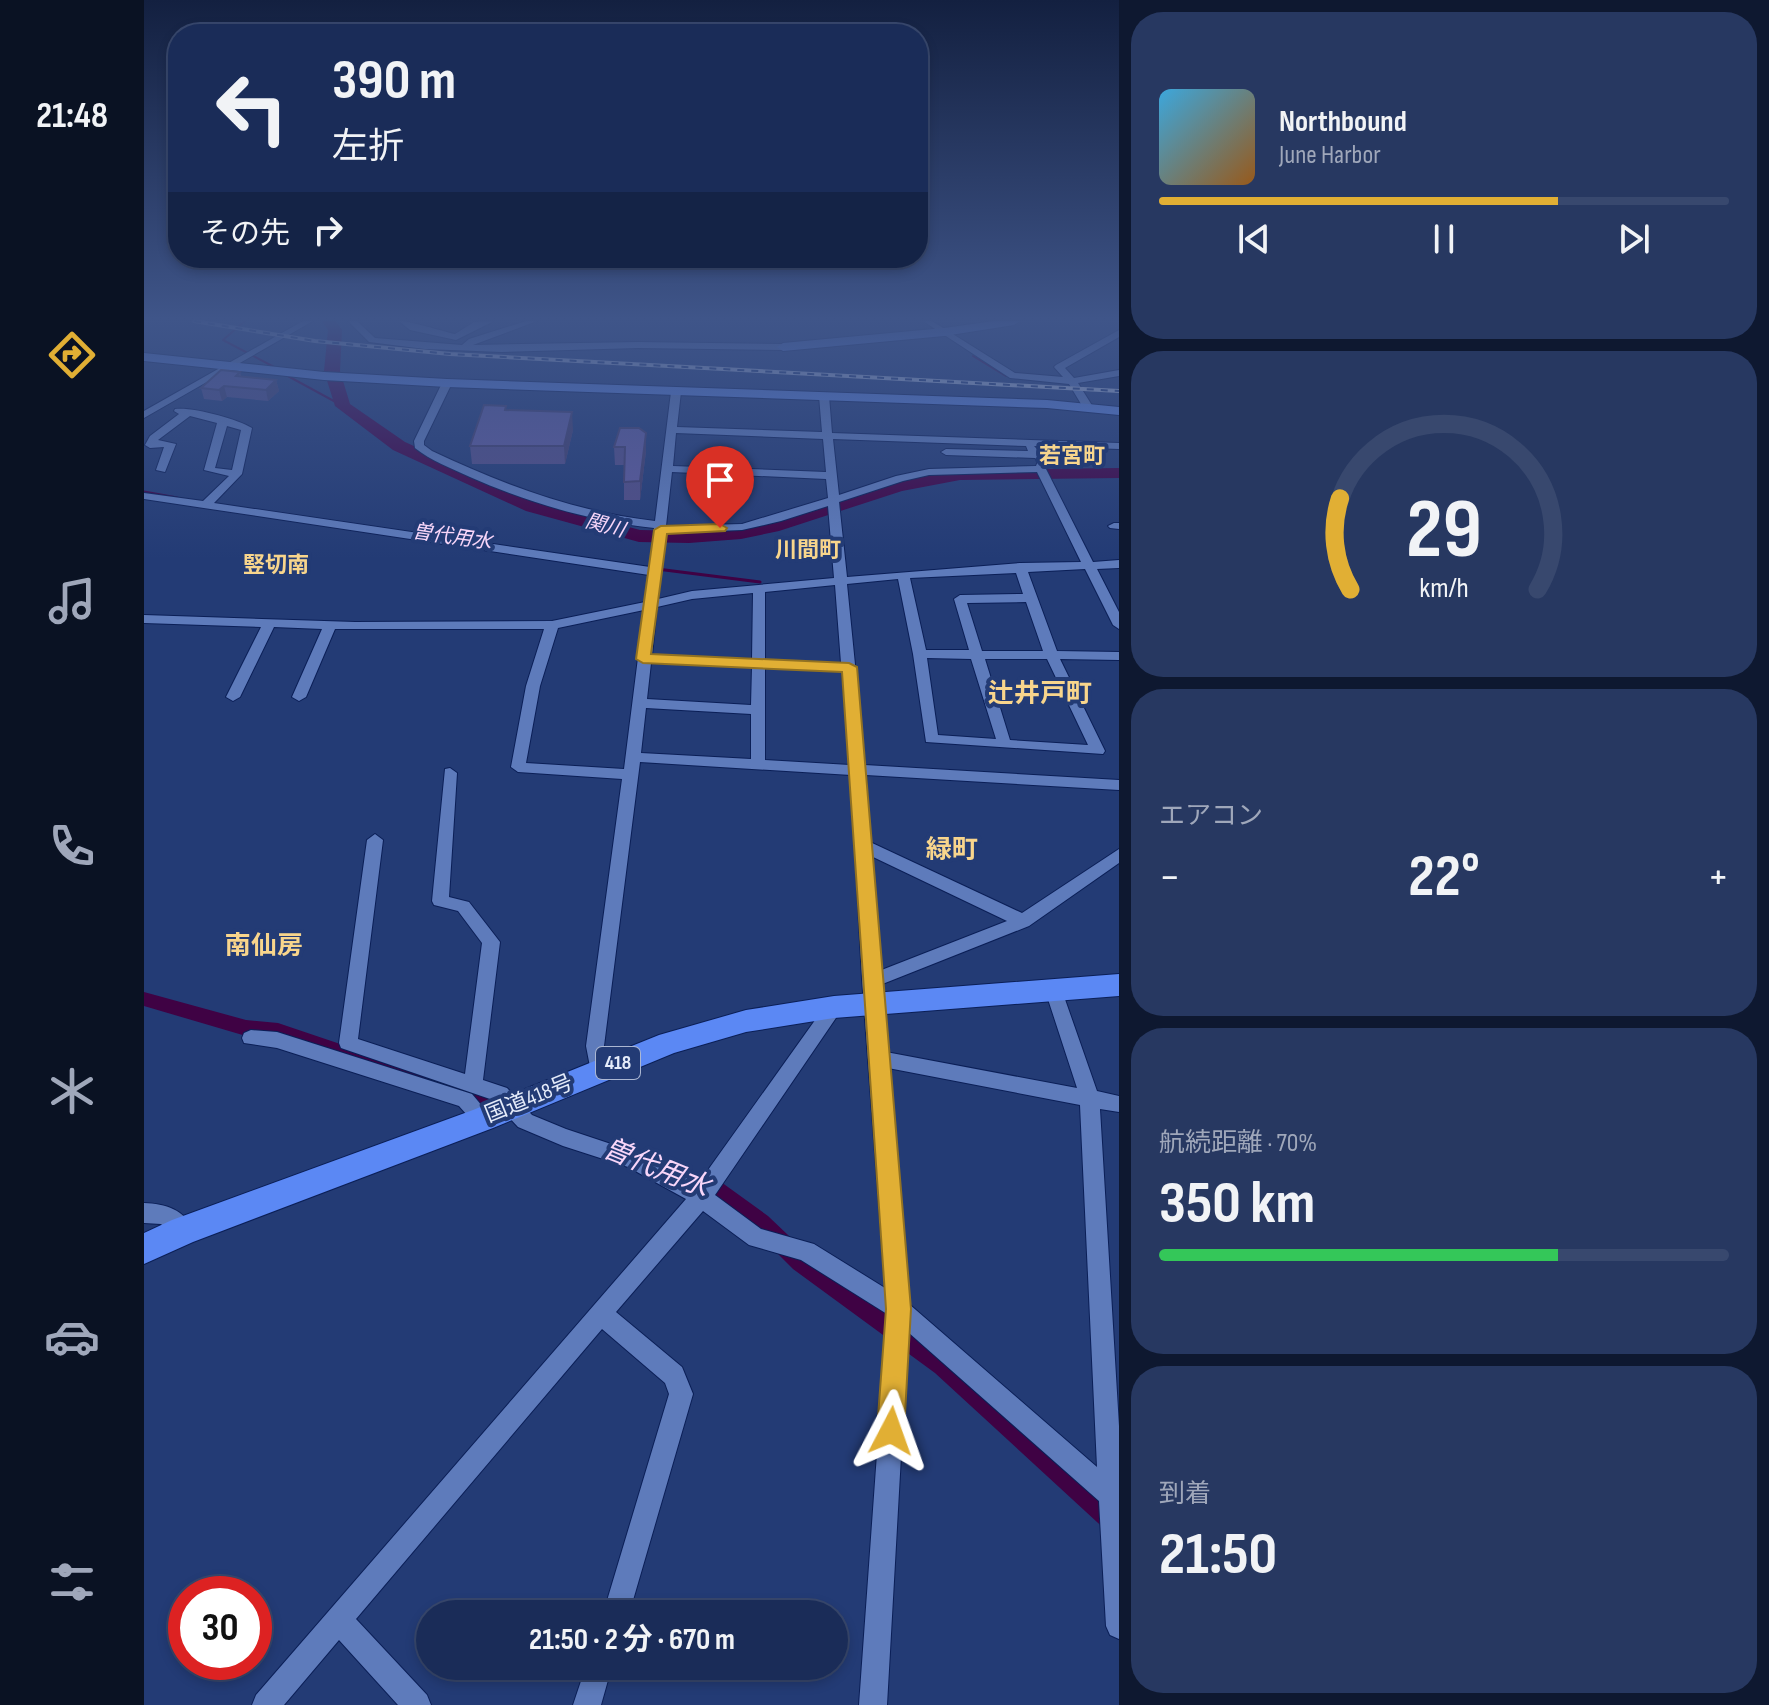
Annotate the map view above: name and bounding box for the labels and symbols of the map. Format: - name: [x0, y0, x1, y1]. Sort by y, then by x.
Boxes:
- district label: 若宮町: [1039, 443, 1105, 470]
- pin: [686, 446, 754, 528]
- water label: 関川: [583, 509, 629, 543]
- water label: 曽代用水: [411, 520, 495, 555]
- district label: 川間町: [775, 537, 841, 564]
- district label: 竪切南: [243, 552, 309, 579]
- district label: 辻井戸町: [988, 679, 1092, 710]
- district label: 緑町: [926, 835, 978, 866]
- district label: 南仙房: [225, 931, 303, 962]
- road number: 418: [596, 1047, 640, 1079]
- street label: 国道418号: [481, 1069, 577, 1129]
- water label: 曽代用水: [598, 1132, 717, 1205]
- position arrow: [849, 1389, 933, 1473]
- speed limit sign: 30: [168, 1576, 272, 1680]

